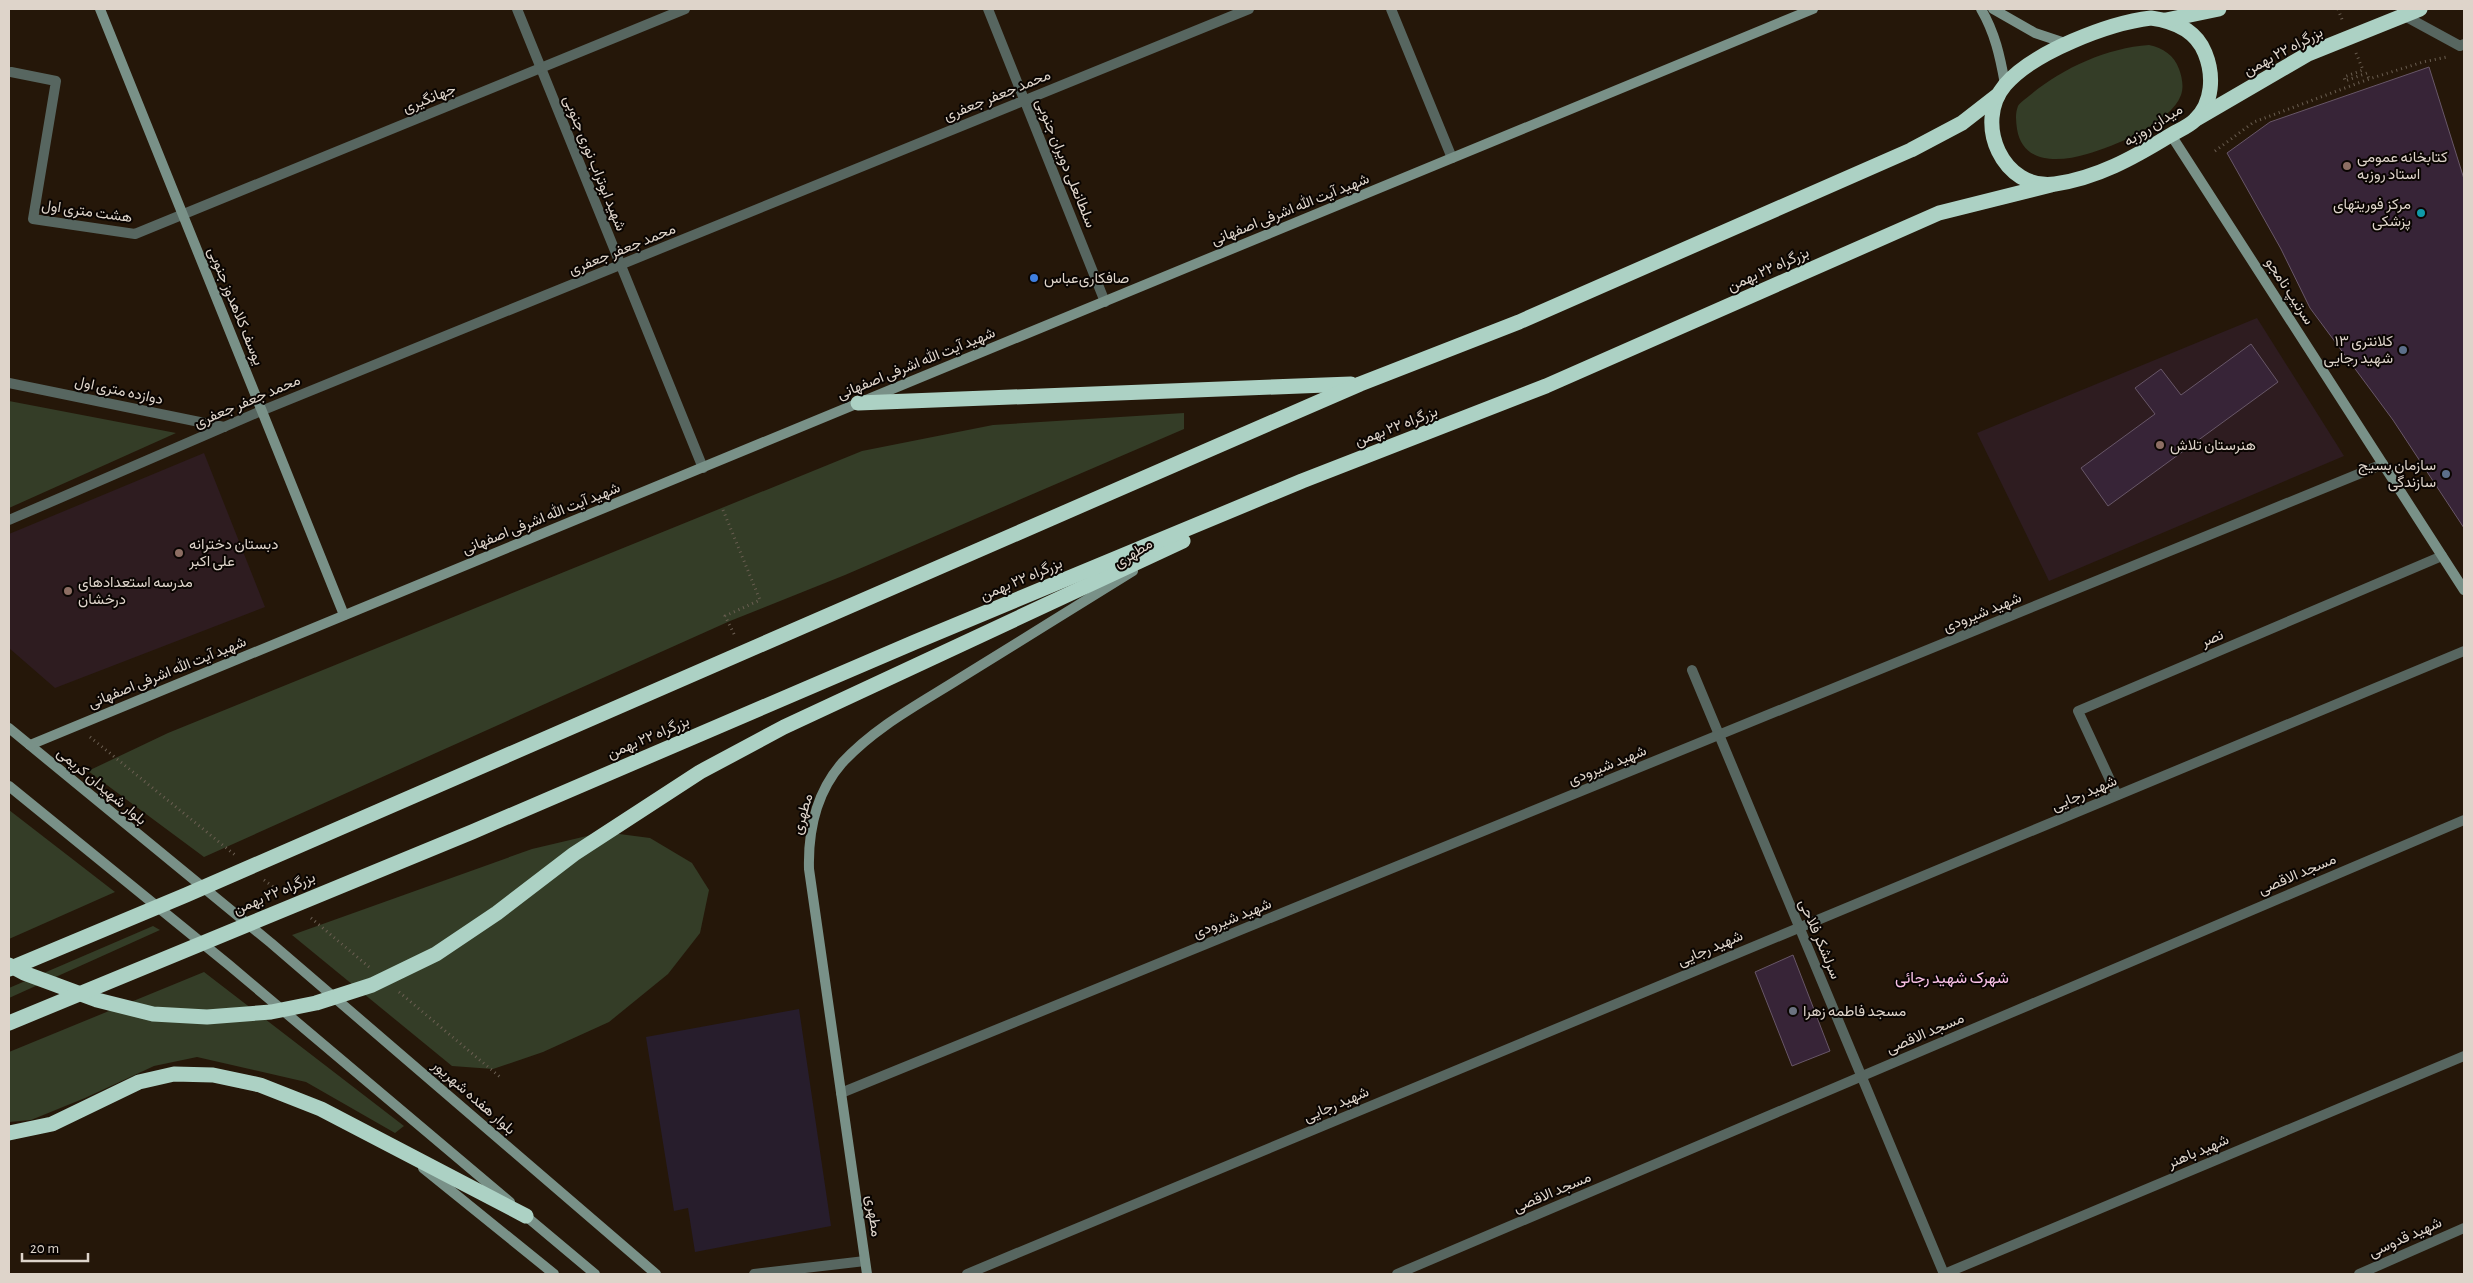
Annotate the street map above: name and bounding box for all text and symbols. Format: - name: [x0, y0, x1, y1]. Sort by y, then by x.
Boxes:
- street label: بزرگراه ۲۲ بهمن: [2241, 24, 2326, 80]
- street label: محمد جعفر جعفری: [941, 67, 1054, 126]
- street label: جهانگیری: [401, 81, 459, 118]
- street label: شهید ابوتراب نوری جنوبی: [559, 93, 629, 234]
- street label: سلطانعلی دویران جنوبی: [1031, 97, 1098, 231]
- street label: میدان روزبه: [2121, 102, 2186, 150]
- place label: کتابخانه عمومی استاد روزبه: [2357, 150, 2448, 183]
- marker: کتابخانه عمومی استاد روزبه: [2341, 160, 2353, 172]
- street label: شهید آیت الله اشرفی اصفهانی: [1208, 169, 1372, 250]
- place label: مرکز فوریتهای پزشکی: [2333, 197, 2411, 231]
- street label: هشت متری اول: [40, 198, 133, 227]
- marker: مرکز فوریتهای پزشکی: [2415, 207, 2427, 219]
- street label: محمد جعفر جعفری: [566, 221, 679, 280]
- street label: یوسف کلاهدوز جنوبی: [203, 245, 266, 368]
- street label: بزرگراه ۲۲ بهمن: [1725, 245, 1812, 296]
- street label: سرتیپ نامجو: [2261, 255, 2317, 329]
- place label: صافکاری‌عباس: [1044, 271, 1129, 288]
- marker: صافکاری‌عباس: [1028, 272, 1040, 284]
- street label: شهید آیت الله اشرفی اصفهانی: [834, 323, 998, 404]
- place label: کلانتری ۱۳ شهید رجایی: [2323, 334, 2393, 368]
- marker: کلانتری ۱۳ شهید رجایی: [2397, 344, 2409, 356]
- street label: محمد جعفر جعفری: [192, 372, 303, 433]
- street label: دوازده متری اول: [73, 374, 164, 409]
- street label: بزرگراه ۲۲ بهمن: [1353, 404, 1440, 451]
- place label: هنرستان تلاش: [2170, 438, 2256, 455]
- marker: هنرستان تلاش: [2154, 439, 2166, 451]
- place label: سازمان بسیج سازندگی: [2358, 458, 2436, 492]
- marker: سازمان بسیج سازندگی: [2440, 468, 2452, 480]
- street label: شهید آیت الله اشرفی اصفهانی: [459, 478, 623, 559]
- street label: مطهری: [1111, 536, 1156, 573]
- place label: دبستان دخترانه علی اکبر: [188, 537, 278, 571]
- marker: دبستان دخترانه علی اکبر: [173, 547, 185, 559]
- street label: بزرگراه ۲۲ بهمن: [978, 555, 1065, 605]
- place label: مدرسه استعدادهای درخشان: [78, 575, 193, 608]
- marker: مدرسه استعدادهای درخشان: [62, 585, 74, 597]
- street label: شهید شیرودی: [1941, 590, 2024, 637]
- street label: نصر: [2198, 627, 2226, 651]
- street label: شهید آیت الله اشرفی اصفهانی: [85, 632, 249, 713]
- street label: بزرگراه ۲۲ بهمن: [605, 713, 692, 763]
- street label: شهید شیرودی: [1566, 743, 1649, 790]
- street label: بلوار شهیدان کریمی: [53, 745, 149, 829]
- street label: شهید رجایی: [2049, 773, 2120, 816]
- street label: مطهری: [789, 792, 817, 837]
- street label: مسجد الاقصی: [2256, 851, 2339, 899]
- street label: بزرگراه ۲۲ بهمن: [231, 869, 318, 919]
- street label: شهید شیرودی: [1191, 896, 1274, 943]
- street label: سرلشکر فلاحی: [1794, 897, 1843, 982]
- street label: شهید رجایی: [1675, 928, 1746, 971]
- district label: شهرک شهید رجائی: [1895, 970, 2009, 988]
- place label: مسجد فاطمه زهرا: [1803, 1004, 1906, 1020]
- marker: مسجد فاطمه زهرا: [1787, 1005, 1799, 1017]
- street label: مسجد الاقصی: [1884, 1010, 1967, 1058]
- street label: بلوار هفده شهریور: [428, 1057, 518, 1138]
- street label: شهید رجایی: [1301, 1084, 1372, 1127]
- street label: شهید باهنر: [2165, 1132, 2232, 1172]
- street label: مسجد الاقصی: [1511, 1169, 1594, 1217]
- street label: مطهری: [861, 1194, 884, 1238]
- street label: شهید قدوسی: [2366, 1215, 2445, 1262]
- scale bar: [22, 1230, 89, 1262]
- text: 20 m: [30, 1241, 59, 1256]

